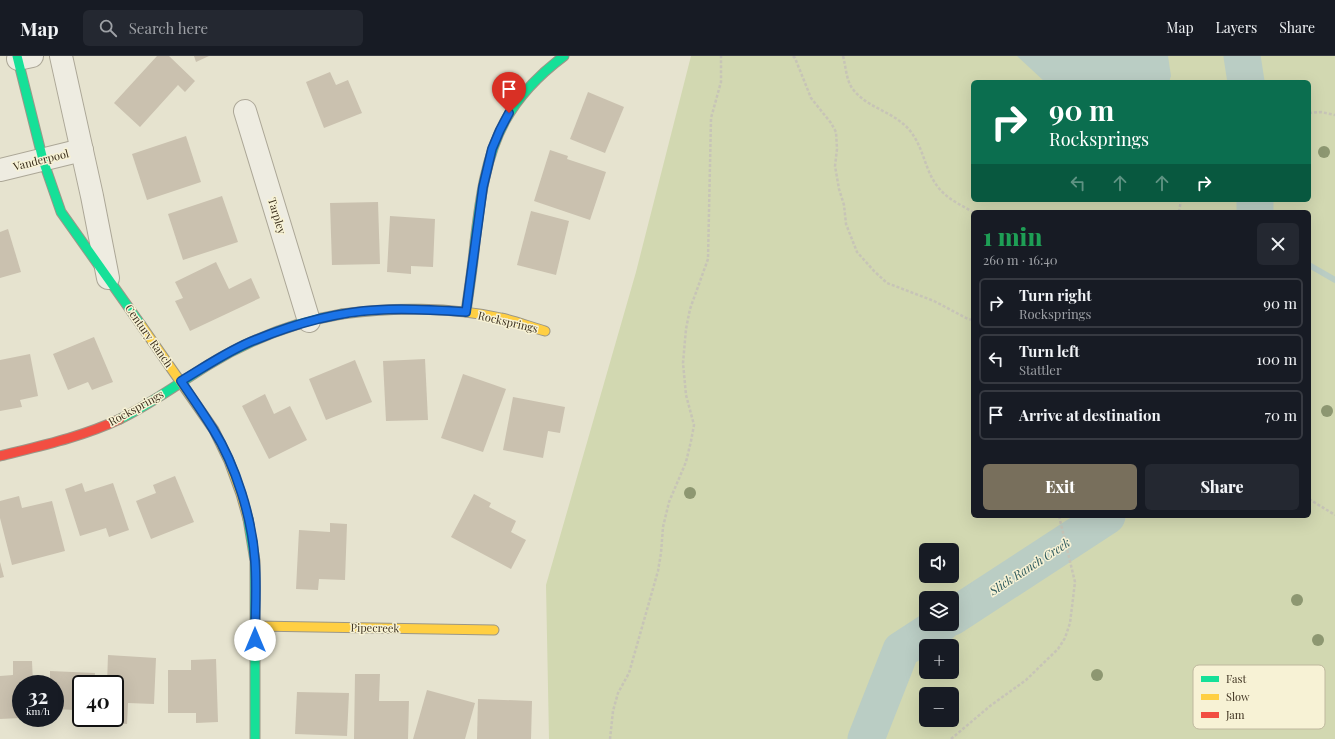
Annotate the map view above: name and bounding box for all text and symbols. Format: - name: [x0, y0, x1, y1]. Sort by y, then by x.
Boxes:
- search box: [83, 10, 363, 46]
- text: Map: [20, 15, 59, 41]
- icon: search: [97, 17, 119, 39]
- text: Search here: [129, 18, 208, 38]
- text: Map: [1166, 18, 1194, 37]
- text: Layers: [1216, 18, 1257, 37]
- text: Share: [1279, 18, 1315, 37]
- pin: [492, 72, 526, 113]
- icon: arrive: [498, 78, 520, 100]
- text: 90 m: [1049, 91, 1114, 128]
- icon: right: [983, 96, 1035, 148]
- text: Rocksprings: [1049, 127, 1149, 151]
- street label: Vanderpool: [11, 145, 70, 174]
- icon: left: [1067, 172, 1089, 194]
- icon: ahead: [1109, 172, 1131, 194]
- icon: ahead: [1151, 172, 1173, 194]
- icon: right: [1193, 172, 1215, 194]
- street label: Tarpley: [265, 196, 290, 236]
- text: 1 min: [983, 220, 1042, 252]
- button: close: [1257, 223, 1299, 265]
- text: 260 m · 16:40: [983, 251, 1058, 268]
- text: Turn right: [1019, 285, 1092, 305]
- icon: right: [985, 292, 1007, 314]
- text: 90 m: [1263, 293, 1297, 313]
- street label: Century Ranch: [122, 301, 177, 371]
- text: Rocksprings: [1019, 305, 1091, 322]
- street label: Rocksprings: [477, 307, 540, 336]
- text: Turn left: [1019, 341, 1080, 361]
- icon: left: [985, 348, 1007, 370]
- text: 100 m: [1256, 349, 1297, 369]
- text: Stattler: [1019, 361, 1062, 378]
- street label: Rocksprings: [105, 386, 166, 429]
- icon: arrive: [985, 404, 1007, 426]
- text: Arrive at destination: [1019, 405, 1161, 425]
- text: 70 m: [1265, 405, 1297, 425]
- button: Exit: [983, 464, 1137, 510]
- button: Share: [1145, 464, 1299, 510]
- water label: Slick Ranch Creek: [985, 534, 1073, 599]
- map controls: [919, 543, 959, 727]
- button: sound: [919, 543, 959, 583]
- button: layers: [919, 591, 959, 631]
- position arrow: [234, 619, 276, 661]
- street label: Pipecreek: [350, 620, 400, 635]
- button: +: [919, 639, 959, 679]
- legend: [1193, 665, 1325, 729]
- text: Fast: [1226, 671, 1246, 686]
- speed limit sign: 40: [72, 675, 124, 727]
- text: 32: [28, 682, 48, 709]
- button: −: [919, 687, 959, 727]
- text: Slow: [1226, 689, 1250, 704]
- text: km/h: [26, 704, 50, 718]
- text: Jam: [1225, 707, 1245, 722]

